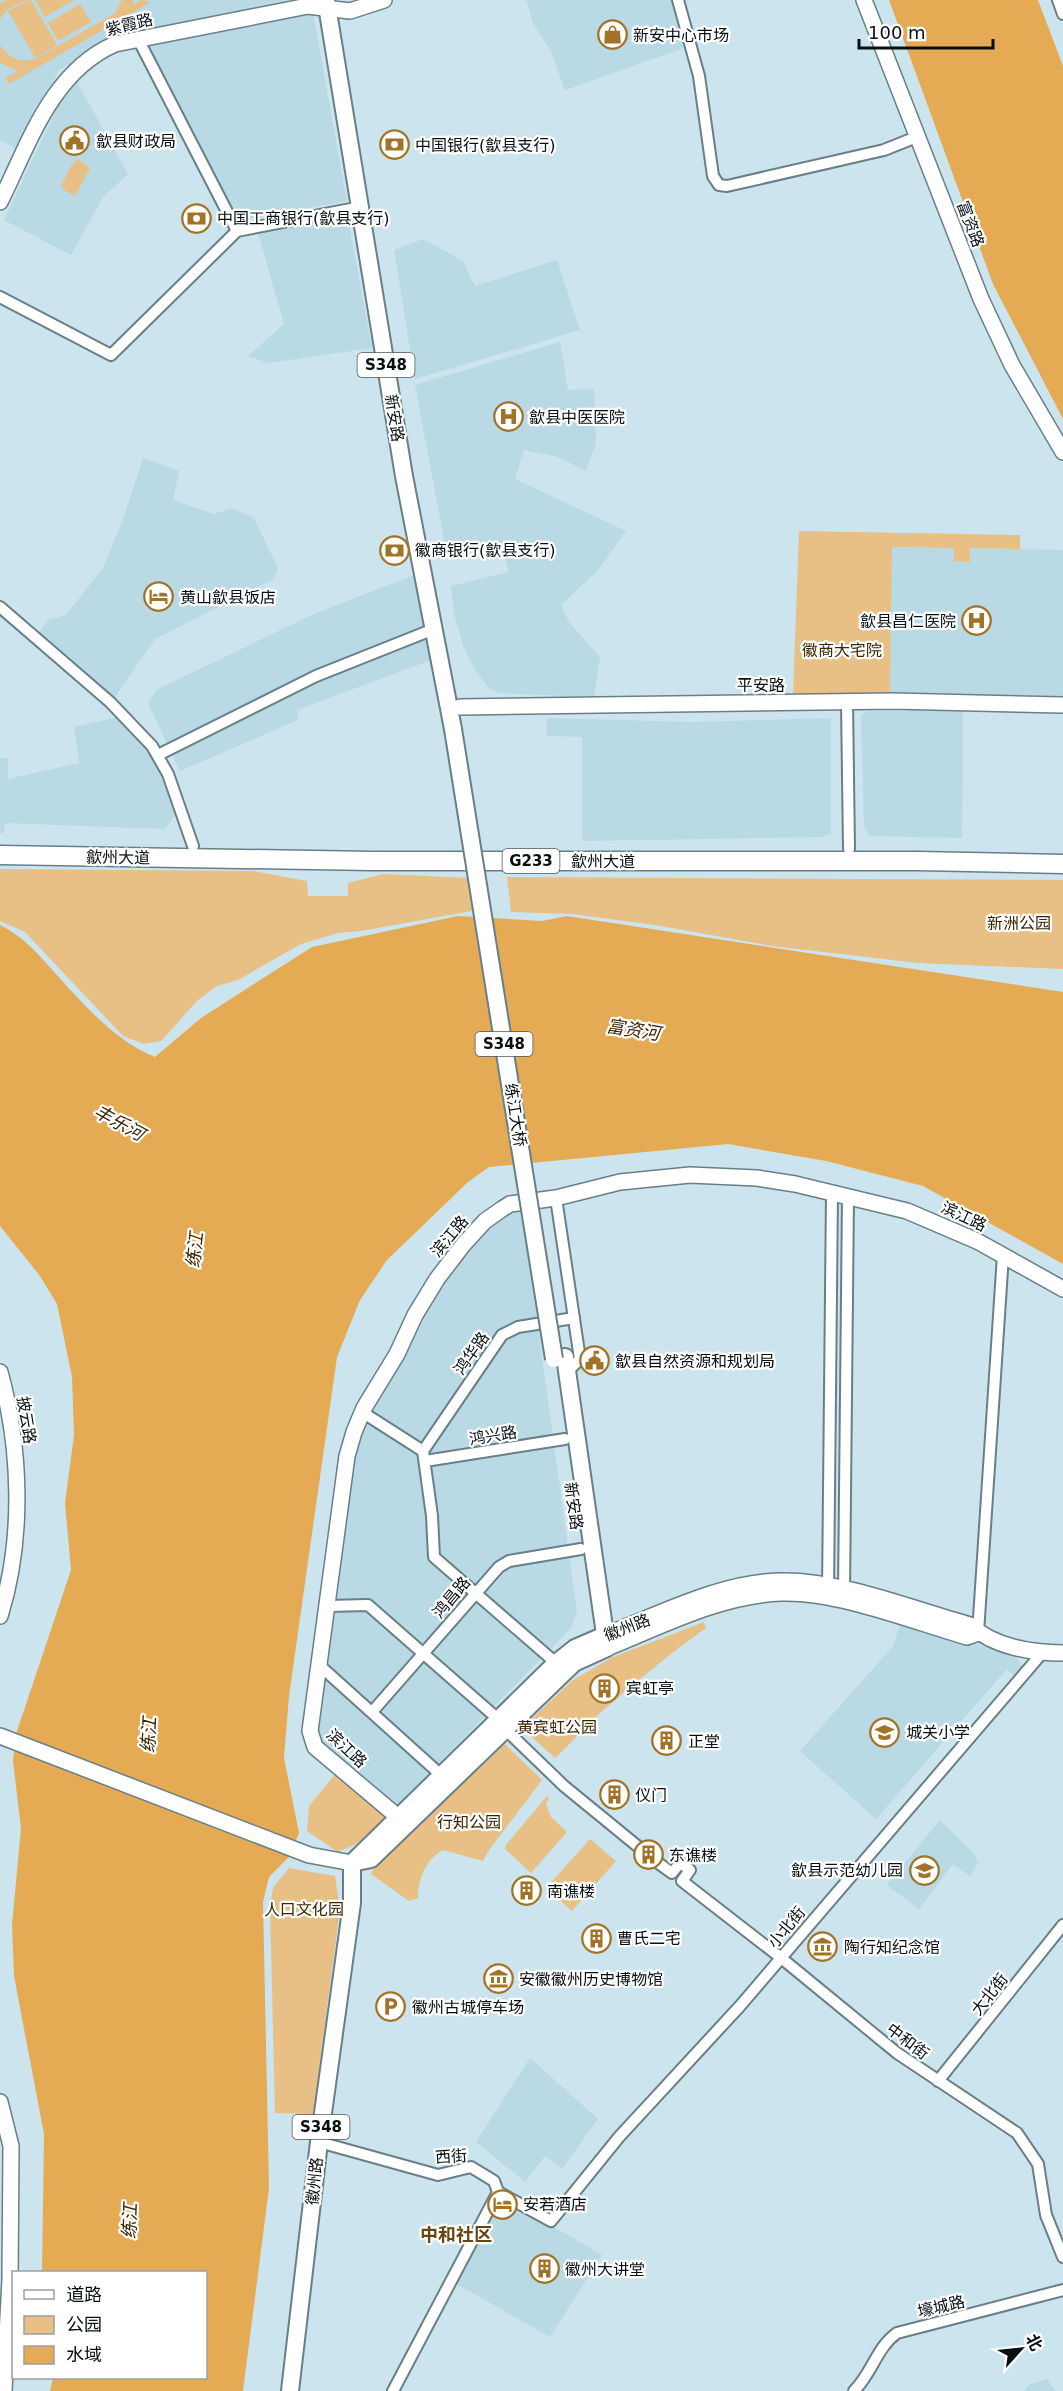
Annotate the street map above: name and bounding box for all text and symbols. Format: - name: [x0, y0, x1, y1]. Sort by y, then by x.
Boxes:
- street label: 紫霞路: [104, 9, 155, 40]
- scale bar: [859, 12, 992, 50]
- shop icon: 新安中心市场: [596, 19, 628, 51]
- text: 100 m: [868, 22, 926, 43]
- place label: 新安中心市场: [633, 26, 729, 45]
- public building icon: 歙县财政局: [59, 125, 91, 157]
- bank icon: 中国银行(歙县支行): [378, 129, 410, 161]
- place label: 歙县财政局: [96, 132, 176, 151]
- place label: 中国银行(歙县支行): [415, 136, 556, 155]
- street label: 富资路: [953, 198, 988, 250]
- bank icon: 中国工商银行(歙县支行): [180, 202, 212, 234]
- place label: 中国工商银行(歙县支行): [217, 209, 390, 228]
- road number: S348: [358, 353, 414, 377]
- street label: 新安路: [381, 393, 408, 443]
- hospital icon: 歙县中医医院: [492, 401, 524, 433]
- place label: 歙县中医医院: [529, 408, 625, 427]
- bank icon: 徽商银行(歙县支行): [378, 534, 410, 566]
- place label: 徽商银行(歙县支行): [415, 541, 556, 560]
- hotel icon: 黄山歙县饭店: [143, 581, 175, 613]
- place label: 黄山歙县饭店: [180, 588, 276, 607]
- hospital icon: 歙县昌仁医院: [961, 605, 993, 637]
- place label: 歙县昌仁医院: [860, 612, 956, 631]
- park label: 徽商大宅院: [802, 641, 882, 660]
- street label: 平安路: [737, 676, 785, 695]
- street label: 歙州大道: [86, 847, 150, 868]
- road number: G233: [502, 849, 560, 873]
- street label: 歙州大道: [571, 852, 635, 871]
- park label: 新洲公园: [987, 914, 1051, 933]
- water label: 富资河: [605, 1015, 664, 1045]
- road number: S348: [476, 1032, 532, 1056]
- street label: 练江大桥: [501, 1082, 530, 1148]
- water label: 丰乐河: [91, 1100, 151, 1146]
- street label: 滨江路: [938, 1198, 990, 1235]
- street label: 滨江路: [427, 1212, 472, 1261]
- water label: 练江: [182, 1229, 207, 1269]
- street label: 鸿华路: [450, 1328, 493, 1378]
- public building icon: 歙县自然资源和规划局: [578, 1345, 610, 1377]
- place label: 歙县自然资源和规划局: [615, 1352, 775, 1371]
- street label: 披云路: [13, 1395, 40, 1445]
- street label: 鸿兴路: [468, 1422, 518, 1449]
- street label: 新安路: [561, 1481, 586, 1531]
- street label: 鸿昌路: [429, 1573, 474, 1622]
- street label: 徽州路: [601, 1610, 653, 1645]
- building icon: 宾虹亭: [589, 1672, 621, 1704]
- place label: 宾虹亭: [626, 1679, 674, 1698]
- water label: 练江: [137, 1714, 160, 1753]
- school or university icon: 城关小学: [869, 1716, 901, 1748]
- park label: 黄宾虹公园: [517, 1718, 597, 1737]
- place label: 城关小学: [906, 1723, 970, 1742]
- street label: 滨江路: [323, 1725, 371, 1772]
- building icon: 正堂: [651, 1725, 683, 1757]
- place label: 正堂: [688, 1732, 720, 1751]
- building icon: 仪门: [598, 1779, 630, 1811]
- place label: 仪门: [635, 1786, 667, 1805]
- park label: 行知公园: [437, 1813, 501, 1832]
- building icon: 东谯楼: [632, 1839, 664, 1871]
- place label: 东谯楼: [669, 1846, 717, 1865]
- school or university icon: 歙县示范幼儿园: [908, 1854, 940, 1886]
- place label: 歙县示范幼儿园: [791, 1861, 903, 1880]
- building icon: 南谯楼: [510, 1875, 542, 1907]
- place label: 南谯楼: [547, 1882, 595, 1901]
- park label: 人口文化园: [264, 1900, 344, 1919]
- street label: 小北街: [764, 1903, 809, 1952]
- building icon: 曹氏二宅: [580, 1922, 612, 1954]
- place label: 曹氏二宅: [617, 1929, 681, 1948]
- museum icon: 陶行知纪念馆: [807, 1931, 839, 1963]
- place label: 陶行知纪念馆: [844, 1938, 940, 1957]
- museum icon: 安徽徽州历史博物馆: [482, 1963, 514, 1995]
- place label: 安徽徽州历史博物馆: [519, 1970, 663, 1989]
- street label: 大北街: [967, 1970, 1012, 2019]
- parking icon: 徽州古城停车场: [375, 1991, 407, 2023]
- place label: 徽州古城停车场: [412, 1998, 524, 2017]
- street label: 中和街: [883, 2019, 933, 2063]
- road number: S348: [292, 2115, 350, 2139]
- street label: 西街: [434, 2146, 468, 2167]
- street label: 徽州路: [303, 2156, 326, 2206]
- hotel icon: 安若酒店: [486, 2188, 518, 2220]
- place label: 安若酒店: [523, 2195, 587, 2214]
- water label: 练江: [118, 2201, 141, 2239]
- district label: 中和社区: [420, 2224, 492, 2245]
- building icon: 徽州大讲堂: [528, 2253, 560, 2285]
- place label: 徽州大讲堂: [565, 2260, 645, 2279]
- legend: [12, 2271, 207, 2379]
- text: 道路: [66, 2284, 102, 2305]
- street label: 壕城路: [916, 2292, 967, 2321]
- text: 公园: [66, 2314, 102, 2335]
- north arrow: [991, 2319, 1051, 2379]
- text: 北: [1022, 2331, 1046, 2354]
- text: 水域: [66, 2344, 102, 2365]

